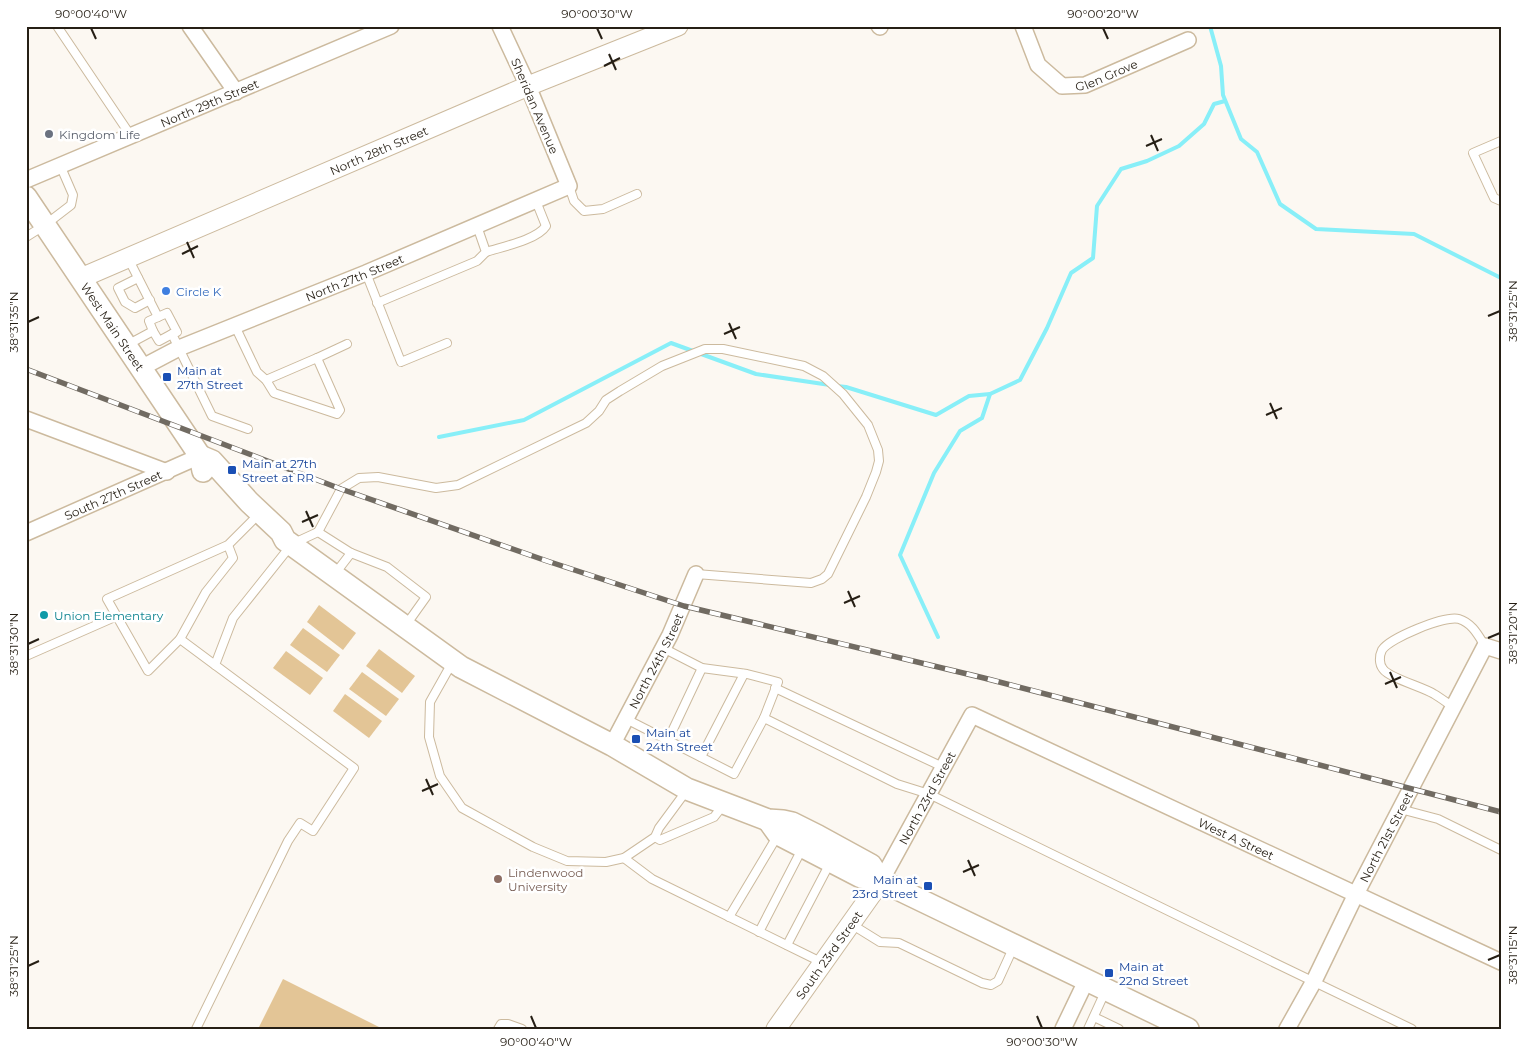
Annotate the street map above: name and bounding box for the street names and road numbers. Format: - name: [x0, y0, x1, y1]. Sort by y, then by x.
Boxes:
- street label: Sheridan Avenue: [508, 56, 562, 156]
- street label: Glen Grove: [1075, 56, 1140, 93]
- street label: North 29th Street: [158, 75, 261, 130]
- street label: North 28th Street: [327, 122, 430, 178]
- street label: North 27th Street: [303, 250, 406, 304]
- street label: West Main Street: [78, 279, 148, 374]
- street label: South 27th Street: [62, 466, 164, 523]
- street label: North 24th Street: [625, 610, 686, 711]
- street label: North 23rd Street: [895, 748, 958, 847]
- street label: North 21st Street: [1356, 789, 1415, 885]
- street label: West A Street: [1196, 814, 1277, 863]
- street label: South 23rd Street: [792, 908, 865, 1002]

